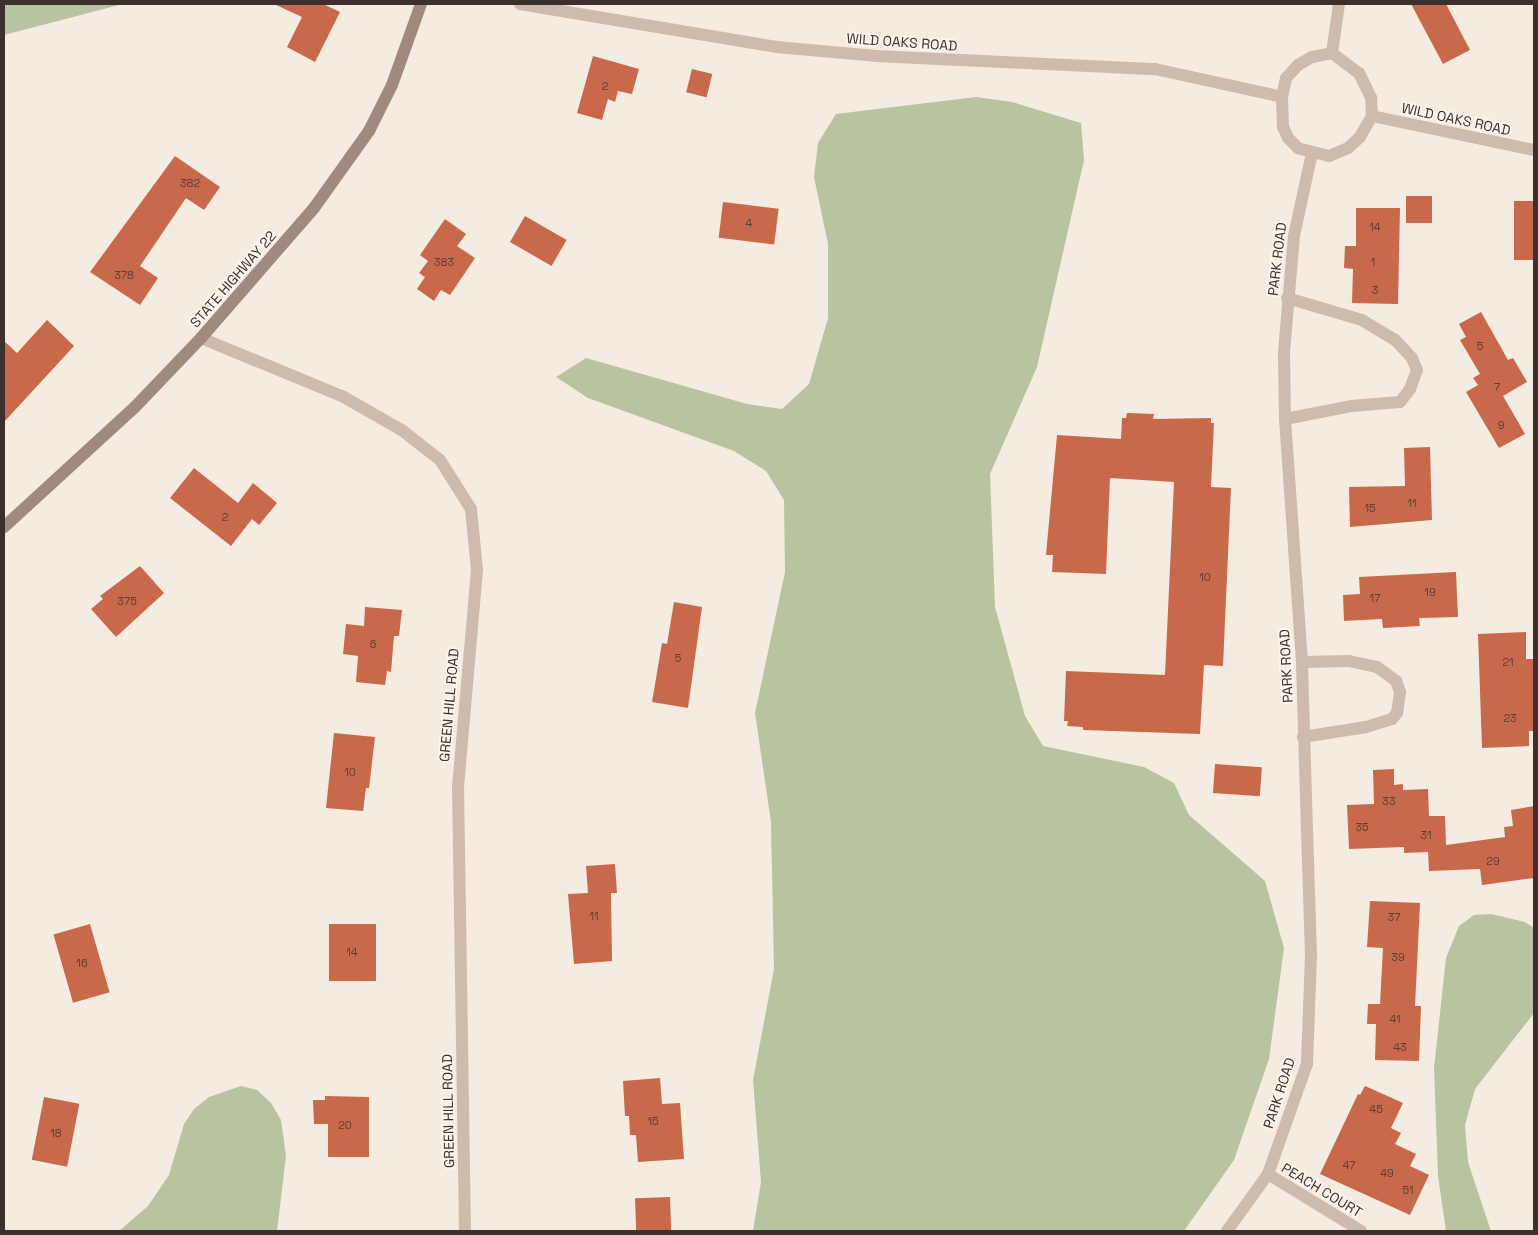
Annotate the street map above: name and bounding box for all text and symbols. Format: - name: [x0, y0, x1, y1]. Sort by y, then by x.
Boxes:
- street label: WILD OAKS ROAD: [846, 30, 958, 54]
- house number: 2: [602, 79, 608, 93]
- street label: WILD OAKS ROAD: [1400, 99, 1512, 139]
- house number: 382: [180, 176, 200, 190]
- house number: 4: [746, 216, 752, 230]
- house number: 14: [1369, 220, 1381, 234]
- street label: PARK ROAD: [1264, 221, 1290, 297]
- street label: STATE HIGHWAY 22: [186, 227, 280, 331]
- house number: 383: [434, 255, 454, 269]
- house number: 1: [1371, 255, 1375, 269]
- house number: 378: [114, 268, 134, 282]
- house number: 3: [1372, 283, 1378, 297]
- house number: 5: [1477, 339, 1483, 353]
- house number: 7: [1494, 380, 1500, 394]
- house number: 9: [1498, 418, 1504, 432]
- house number: 11: [1407, 496, 1417, 510]
- house number: 15: [1364, 501, 1376, 515]
- house number: 2: [222, 510, 228, 524]
- house number: 10: [1199, 570, 1211, 584]
- house number: 19: [1424, 585, 1436, 599]
- house number: 17: [1370, 591, 1380, 605]
- house number: 375: [117, 594, 137, 608]
- street label: PARK ROAD: [1276, 629, 1296, 703]
- house number: 6: [370, 637, 376, 651]
- street label: GREEN HILL ROAD: [436, 647, 462, 763]
- house number: 5: [675, 651, 681, 665]
- house number: 21: [1502, 655, 1514, 669]
- house number: 23: [1503, 711, 1517, 725]
- house number: 10: [344, 765, 356, 779]
- house number: 33: [1382, 794, 1396, 808]
- house number: 35: [1355, 820, 1369, 834]
- house number: 31: [1420, 828, 1432, 842]
- house number: 29: [1486, 854, 1500, 868]
- house number: 11: [589, 909, 599, 923]
- house number: 37: [1388, 910, 1400, 924]
- house number: 14: [346, 945, 358, 959]
- house number: 39: [1391, 950, 1405, 964]
- house number: 16: [76, 956, 88, 970]
- house number: 41: [1389, 1012, 1401, 1026]
- house number: 43: [1393, 1040, 1407, 1054]
- street label: GREEN HILL ROAD: [439, 1054, 457, 1168]
- street label: PARK ROAD: [1260, 1055, 1298, 1131]
- house number: 45: [1369, 1102, 1383, 1116]
- house number: 15: [647, 1114, 659, 1128]
- house number: 20: [338, 1118, 352, 1132]
- house number: 18: [50, 1126, 62, 1140]
- house number: 47: [1343, 1158, 1355, 1172]
- street label: PEACH COURT: [1279, 1159, 1365, 1221]
- house number: 49: [1380, 1166, 1394, 1180]
- house number: 51: [1402, 1183, 1414, 1197]

